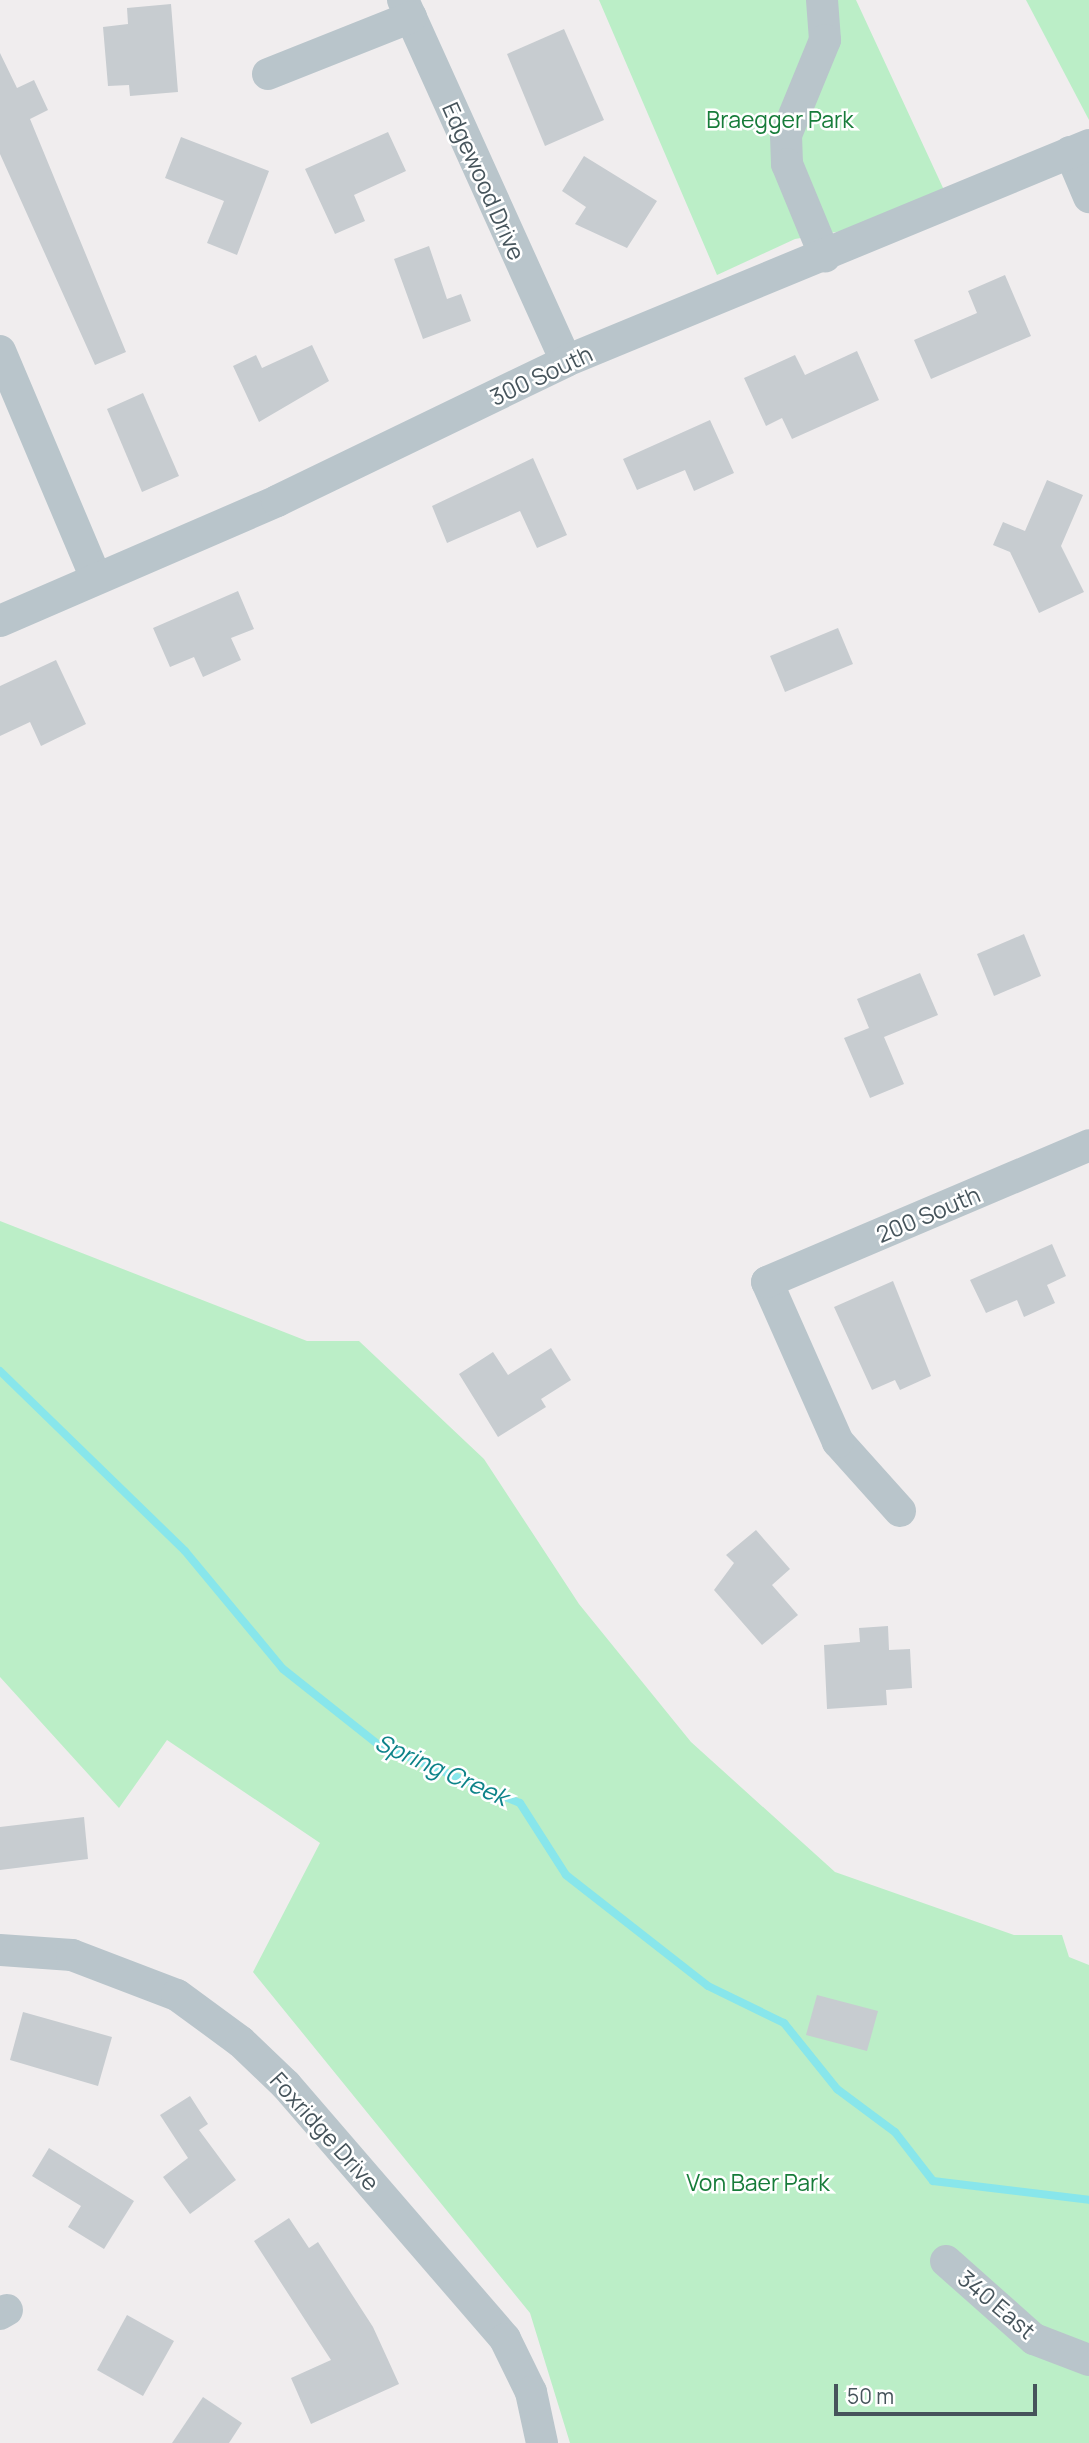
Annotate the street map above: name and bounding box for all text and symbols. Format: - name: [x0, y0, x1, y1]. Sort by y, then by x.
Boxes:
- street label: Edgewood Drive: [437, 98, 531, 264]
- park label: Braegger Park: [706, 105, 854, 133]
- street label: 300 South: [485, 339, 597, 411]
- street label: 200 South: [872, 1180, 984, 1248]
- water label: Spring Creek: [371, 1727, 513, 1811]
- street label: Foxridge Drive: [265, 2066, 385, 2196]
- park label: Von Baer Park: [686, 2168, 830, 2196]
- street label: 340 East: [953, 2264, 1041, 2344]
- scale bar: [837, 2370, 1040, 2414]
- text: 50 m: [847, 2382, 894, 2410]

